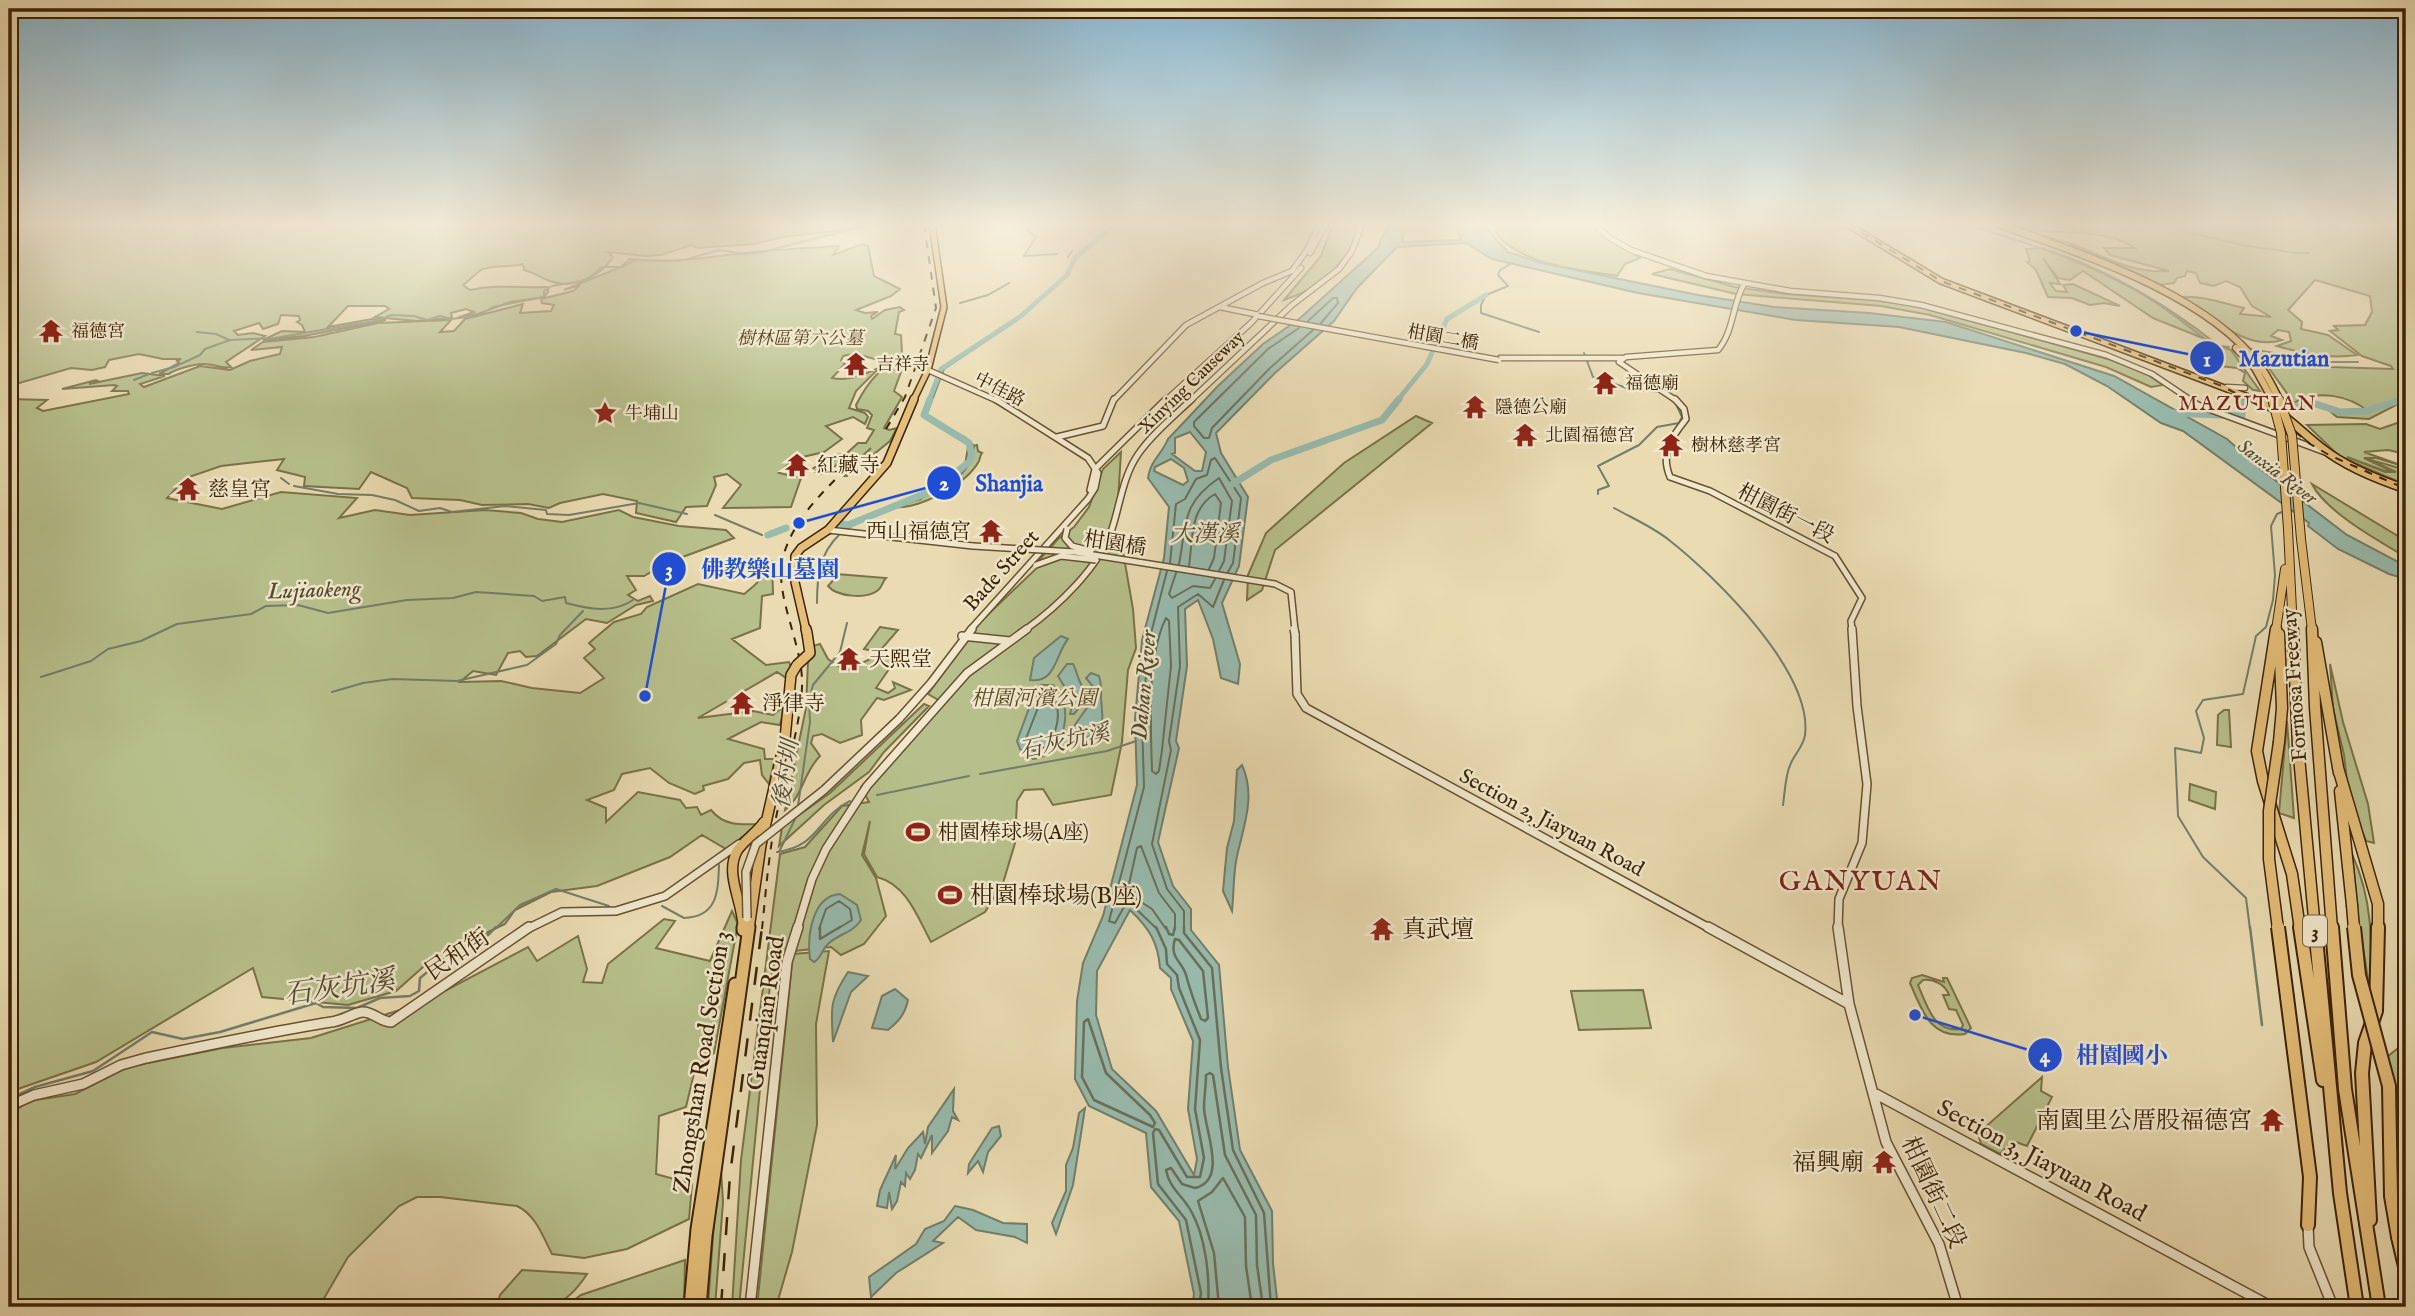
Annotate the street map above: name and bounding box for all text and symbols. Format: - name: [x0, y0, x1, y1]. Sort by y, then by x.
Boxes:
- temple icon: 福德宮: [37, 317, 65, 345]
- place label: 福德宮: [71, 321, 125, 344]
- street label: 柑園二橋: [1405, 321, 1480, 356]
- street label: Xinying Causeway: [1134, 327, 1250, 440]
- park label: 樹林區第六公墓: [737, 328, 866, 351]
- callout: Mazutian: [2189, 336, 2343, 380]
- text: Mazutian: [2239, 345, 2330, 374]
- text: 1: [2203, 347, 2211, 374]
- temple icon: 吉祥寺: [842, 350, 870, 378]
- place label: 吉祥寺: [876, 354, 930, 377]
- street label: 中佳路: [970, 368, 1029, 413]
- temple icon: 福德廟: [1591, 369, 1619, 397]
- place label: 福德廟: [1625, 373, 1679, 396]
- district label: MAZUTIAN: [2178, 391, 2318, 418]
- temple icon: 隱德公廟: [1461, 393, 1489, 421]
- place label: 隱德公廟: [1495, 397, 1567, 420]
- place icon: 牛埔山: [591, 399, 619, 427]
- place label: 牛埔山: [625, 403, 679, 426]
- temple icon: 北園福德宮: [1511, 421, 1539, 449]
- place label: 北園福德宮: [1545, 425, 1635, 448]
- temple icon: 樹林慈孝宮: [1657, 431, 1685, 459]
- place label: 樹林慈孝宮: [1691, 435, 1781, 458]
- water label: Sanxia River: [2232, 435, 2323, 511]
- temple icon: 紅藏寺: [783, 451, 811, 479]
- place label: 紅藏寺: [817, 453, 880, 480]
- callout: Shanjia: [926, 461, 1057, 505]
- text: Shanjia: [975, 470, 1044, 499]
- text: 2: [939, 471, 949, 498]
- temple icon: 慈皇宮: [174, 475, 202, 503]
- place label: 慈皇宮: [208, 477, 271, 504]
- street label: 柑園街一段: [1732, 478, 1838, 550]
- temple icon: 西山福德宮: [977, 517, 1005, 545]
- place label: 西山福德宮: [866, 519, 971, 546]
- water label: 大漢溪: [1171, 520, 1243, 549]
- street label: Bade Street: [958, 525, 1046, 617]
- street label: 柑園橋: [1082, 526, 1148, 563]
- callout: 佛教樂山墓園: [652, 547, 853, 591]
- text: 佛教樂山墓園: [701, 556, 839, 585]
- text: 3: [665, 557, 673, 584]
- water label: Lujiaokeng: [266, 574, 362, 608]
- street label: Formosa Freeway: [2277, 607, 2314, 762]
- water label: Dahan River: [1125, 628, 1164, 741]
- temple icon: 天熙堂: [835, 645, 863, 673]
- place label: 天熙堂: [869, 647, 932, 674]
- park label: 柑園河濱公園: [971, 686, 1100, 713]
- temple icon: 淨律寺: [728, 689, 756, 717]
- place label: 淨律寺: [762, 691, 825, 718]
- water label: 石灰坑溪: [1016, 718, 1115, 766]
- water label: 後村圳: [767, 734, 806, 810]
- street label: Section 2, Jiayuan Road: [1454, 763, 1649, 884]
- sports icon: 柑園棒球場(A座): [904, 818, 932, 846]
- place label: 柑園棒球場(A座): [938, 820, 1089, 847]
- district label: GANYUAN: [1779, 865, 1943, 900]
- sports icon: 柑園棒球場(B座): [936, 881, 964, 909]
- place label: 柑園棒球場(B座): [970, 881, 1142, 912]
- temple icon: 真武壇: [1368, 915, 1396, 943]
- place label: 真武壇: [1402, 915, 1474, 946]
- road number: 3: [2303, 916, 2327, 946]
- street label: 民和街: [419, 922, 496, 988]
- street label: Zhongshan Road Section 3: [666, 929, 739, 1196]
- street label: Guanqian Road: [740, 934, 793, 1092]
- water label: 石灰坑溪: [281, 963, 400, 1014]
- callout: 柑園國小: [2027, 1033, 2182, 1077]
- text: 柑園國小: [2076, 1042, 2168, 1071]
- text: 4: [2040, 1043, 2051, 1070]
- street label: Section 3, Jiayuan Road: [1931, 1093, 2151, 1230]
- place label: 南園里公厝股福德宮: [2036, 1106, 2252, 1137]
- temple icon: 南園里公厝股福德宮: [2258, 1106, 2286, 1134]
- street label: 柑園街二段: [1893, 1132, 1972, 1254]
- place label: 福興廟: [1792, 1148, 1864, 1179]
- temple icon: 福興廟: [1870, 1148, 1898, 1176]

